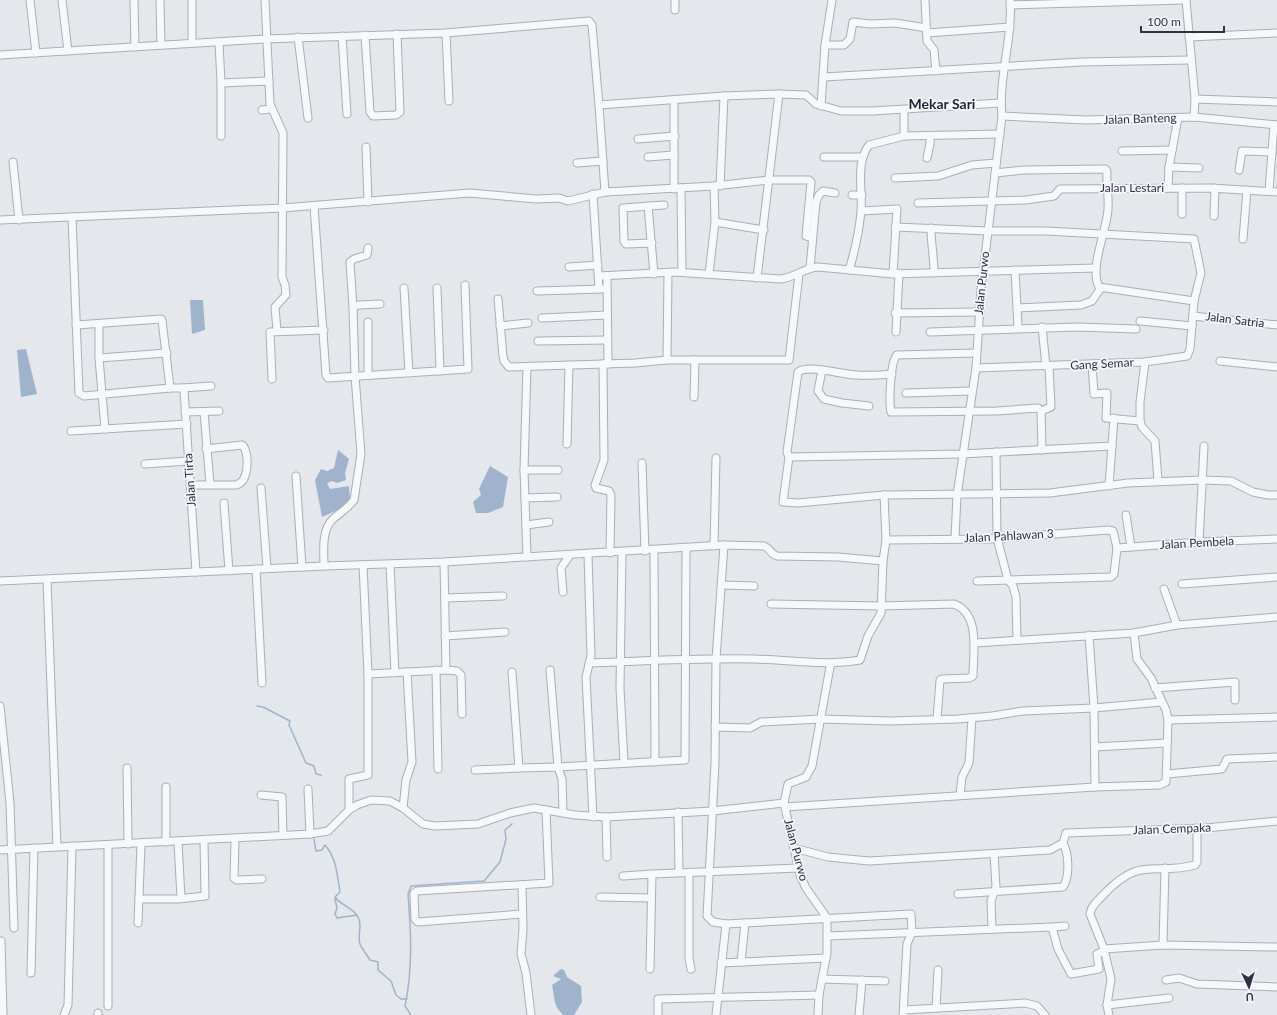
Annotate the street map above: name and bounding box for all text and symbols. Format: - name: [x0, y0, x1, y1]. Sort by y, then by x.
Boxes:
- scale bar: [1141, 8, 1224, 34]
- text: 100 m: [1147, 14, 1181, 29]
- district label: Mekar Sari: [909, 95, 975, 112]
- street label: Jalan Banteng: [1103, 110, 1177, 127]
- street label: Jalan Lestari: [1100, 180, 1164, 195]
- street label: Jalan Purwo: [971, 250, 992, 315]
- street label: Jalan Satria: [1205, 308, 1265, 331]
- street label: Gang Semar: [1070, 354, 1135, 373]
- street label: Jalan Tirta: [180, 453, 199, 507]
- street label: Jalan Pahlawan 3: [964, 526, 1054, 545]
- street label: Jalan Pembela: [1159, 533, 1234, 552]
- street label: Jalan Purwo: [781, 817, 812, 883]
- street label: Jalan Cempaka: [1133, 820, 1211, 837]
- north arrow: [1229, 967, 1269, 1007]
- text: U: [1245, 991, 1254, 1004]

